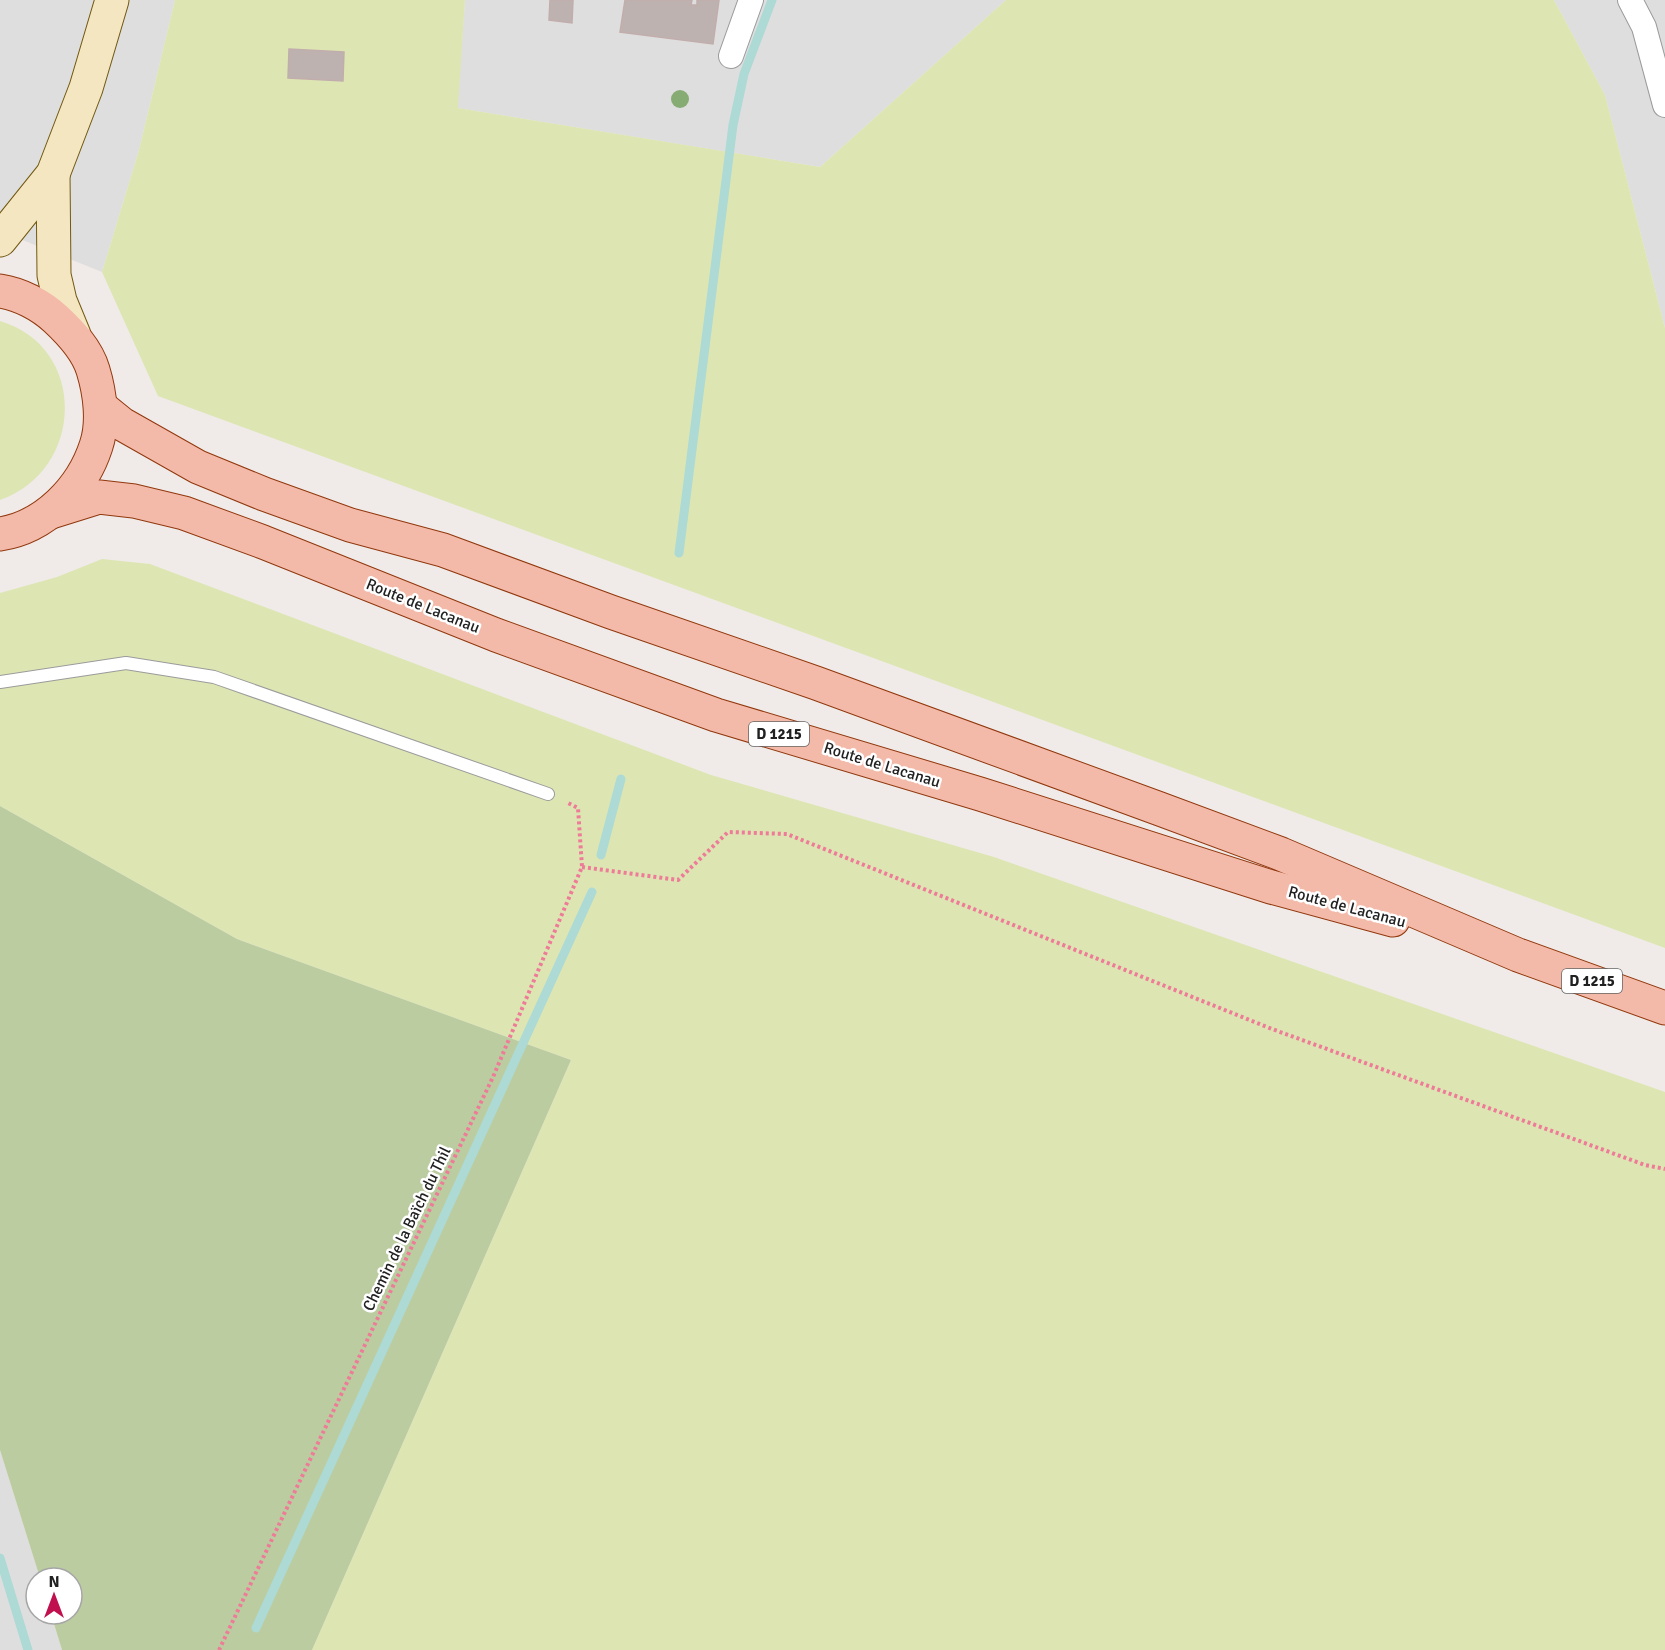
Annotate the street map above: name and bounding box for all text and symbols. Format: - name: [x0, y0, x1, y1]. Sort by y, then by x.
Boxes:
- street label: Route de Lacanau: [363, 574, 483, 638]
- road number: D 1215: [749, 722, 809, 746]
- street label: Route de Lacanau: [821, 738, 943, 792]
- street label: Route de Lacanau: [1286, 882, 1408, 932]
- road number: D 1215: [1562, 969, 1622, 993]
- street label: Chemin de la Baïch du Thil: [358, 1143, 456, 1314]
- north arrow: [24, 1566, 84, 1626]
- text: N: [48, 1572, 60, 1592]

